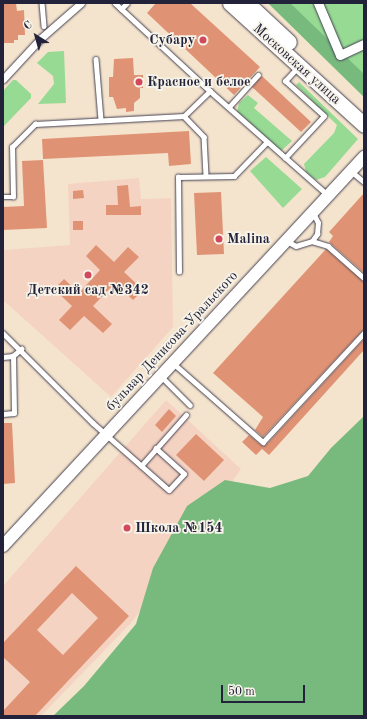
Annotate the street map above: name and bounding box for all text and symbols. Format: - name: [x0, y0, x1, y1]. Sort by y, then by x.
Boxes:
- north arrow: [16, 16, 56, 56]
- text: С: [22, 19, 35, 33]
- street label: Московская улица: [250, 20, 344, 108]
- place label: Субару: [149, 32, 195, 48]
- marker: Субару: [198, 35, 208, 45]
- place label: Красное и белое: [147, 74, 251, 90]
- marker: Красное и белое: [134, 77, 144, 87]
- place label: Malina: [227, 231, 270, 247]
- marker: Malina: [214, 234, 224, 244]
- street label: бульвар Денисова-Уральского: [103, 267, 241, 415]
- marker: Детский сад №342: [83, 270, 93, 280]
- place label: Детский сад №342: [27, 282, 149, 298]
- place label: Школа №154: [135, 520, 223, 536]
- marker: Школа №154: [122, 523, 132, 533]
- scale bar: [223, 677, 307, 703]
- text: 50 m: [228, 686, 255, 698]

